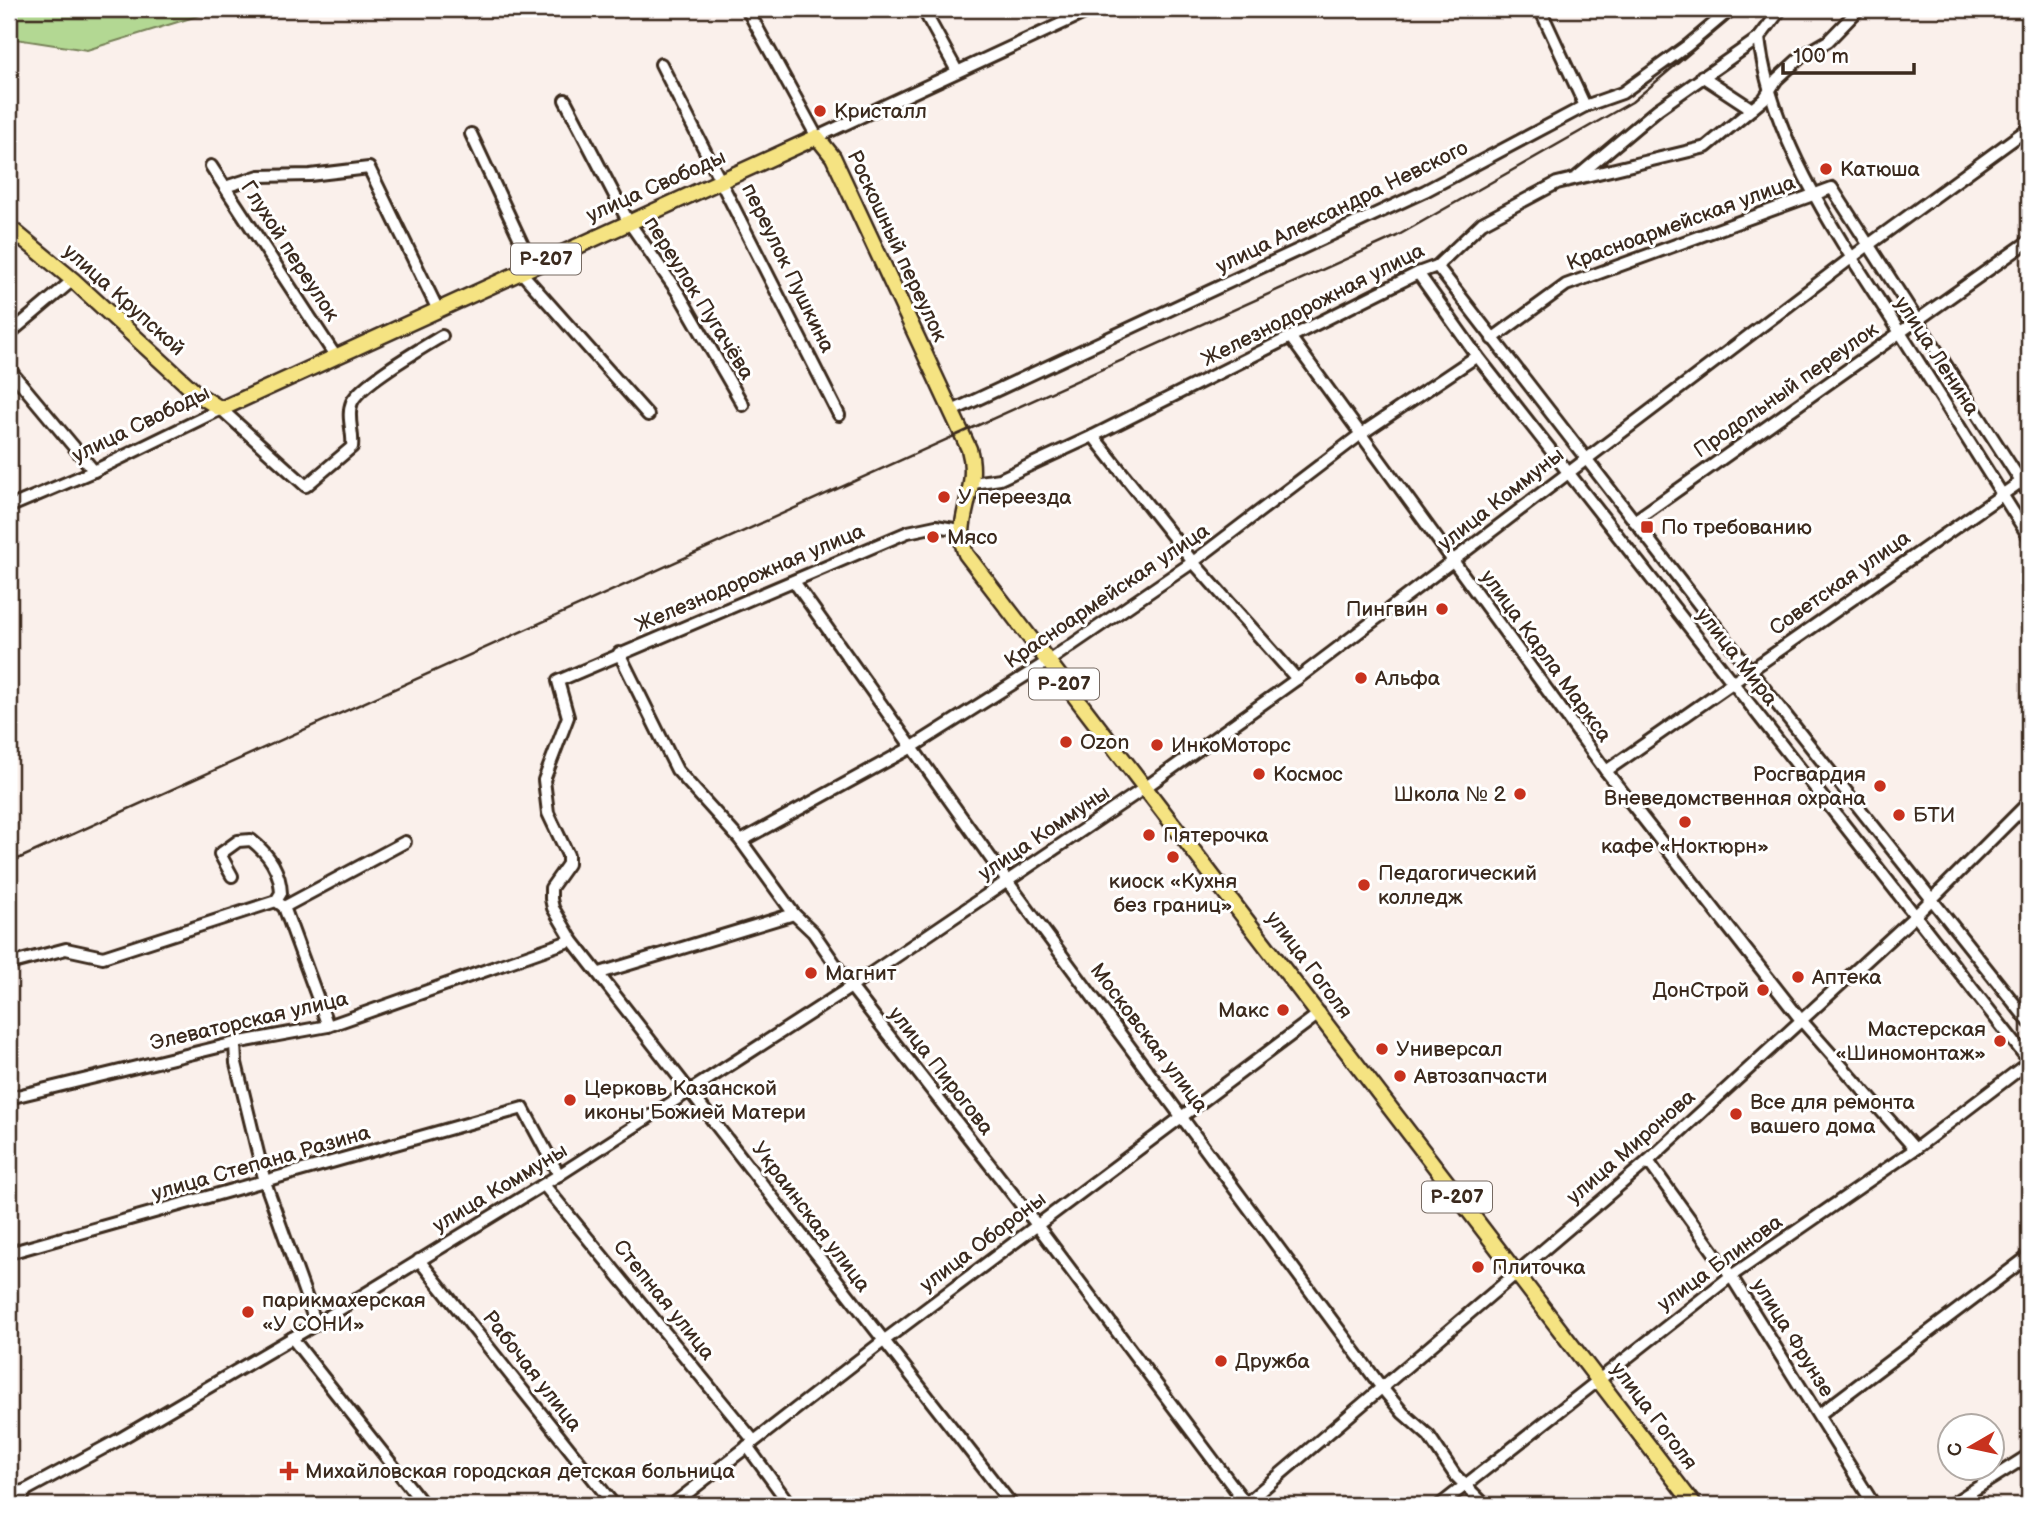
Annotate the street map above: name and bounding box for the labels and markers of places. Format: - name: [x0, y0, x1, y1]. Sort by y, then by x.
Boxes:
- place label: Кристалл: [834, 99, 927, 124]
- marker: Кристалл: [812, 103, 828, 119]
- place label: Катюша: [1840, 157, 1921, 182]
- marker: Катюша: [1818, 161, 1834, 177]
- place label: У переезда: [958, 485, 1072, 510]
- marker: У переезда: [936, 489, 952, 505]
- place label: По требованию: [1661, 515, 1812, 540]
- marker: По требованию: [1639, 519, 1655, 535]
- place label: Мясо: [947, 525, 998, 550]
- marker: Мясо: [925, 529, 941, 545]
- place label: Пингвин: [1346, 597, 1428, 622]
- marker: Пингвин: [1434, 601, 1450, 617]
- place label: Альфа: [1374, 666, 1441, 691]
- marker: Альфа: [1353, 670, 1369, 686]
- place label: Ozon: [1080, 730, 1129, 755]
- place label: ИнкоМоторс: [1171, 733, 1291, 758]
- marker: Ozon: [1058, 734, 1074, 750]
- marker: ИнкоМоторс: [1149, 737, 1165, 753]
- place label: Космос: [1273, 762, 1343, 787]
- place label: Росгвардия Вневедомственная охрана: [1604, 762, 1867, 811]
- marker: Космос: [1251, 766, 1267, 782]
- marker: Росгвардия Вневедомственная охрана: [1872, 778, 1888, 794]
- place label: Школа № 2: [1394, 782, 1507, 807]
- marker: Школа № 2: [1512, 786, 1528, 802]
- place label: БТИ: [1913, 803, 1955, 828]
- marker: БТИ: [1891, 807, 1907, 823]
- marker: кафе «Ноктюрн»: [1677, 814, 1693, 830]
- place label: Пятерочка: [1163, 823, 1269, 848]
- marker: Пятерочка: [1141, 827, 1157, 843]
- place label: кафе «Ноктюрн»: [1601, 834, 1769, 859]
- marker: киоск «Кухня без границ»: [1165, 849, 1181, 865]
- place label: Педагогический колледж: [1378, 861, 1537, 910]
- place label: киоск «Кухня без границ»: [1109, 869, 1237, 918]
- marker: Педагогический колледж: [1356, 877, 1372, 893]
- place label: Магнит: [825, 961, 897, 986]
- marker: Магнит: [803, 965, 819, 981]
- place label: Аптека: [1811, 965, 1882, 990]
- marker: Аптека: [1790, 969, 1806, 985]
- place label: ДонСтрой: [1653, 978, 1749, 1003]
- marker: ДонСтрой: [1755, 982, 1771, 998]
- place label: Макс: [1218, 998, 1269, 1023]
- marker: Макс: [1275, 1002, 1291, 1018]
- place label: Мастерская «Шиномонтаж»: [1835, 1017, 1986, 1066]
- marker: Мастерская «Шиномонтаж»: [1992, 1033, 2008, 1049]
- place label: Универсал: [1396, 1037, 1503, 1062]
- marker: Универсал: [1374, 1041, 1390, 1057]
- place label: Автозапчасти: [1413, 1064, 1548, 1089]
- marker: Автозапчасти: [1392, 1068, 1408, 1084]
- place label: Церковь Казанской иконы Божией Матери: [584, 1076, 806, 1125]
- place label: Все для ремонта вашего дома: [1750, 1090, 1916, 1139]
- marker: Церковь Казанской иконы Божией Матери: [562, 1092, 578, 1108]
- marker: Все для ремонта вашего дома: [1728, 1106, 1744, 1122]
- place label: Плиточка: [1492, 1255, 1586, 1280]
- marker: Плиточка: [1470, 1259, 1486, 1275]
- place label: парикмахерская «У СОНИ»: [262, 1288, 426, 1337]
- marker: парикмахерская «У СОНИ»: [240, 1304, 256, 1320]
- place label: Дружба: [1235, 1349, 1311, 1374]
- marker: Дружба: [1213, 1353, 1229, 1369]
- place label: Михайловская городская детская больница: [305, 1459, 735, 1484]
- marker: Михайловская городская детская больница: [279, 1461, 299, 1481]

